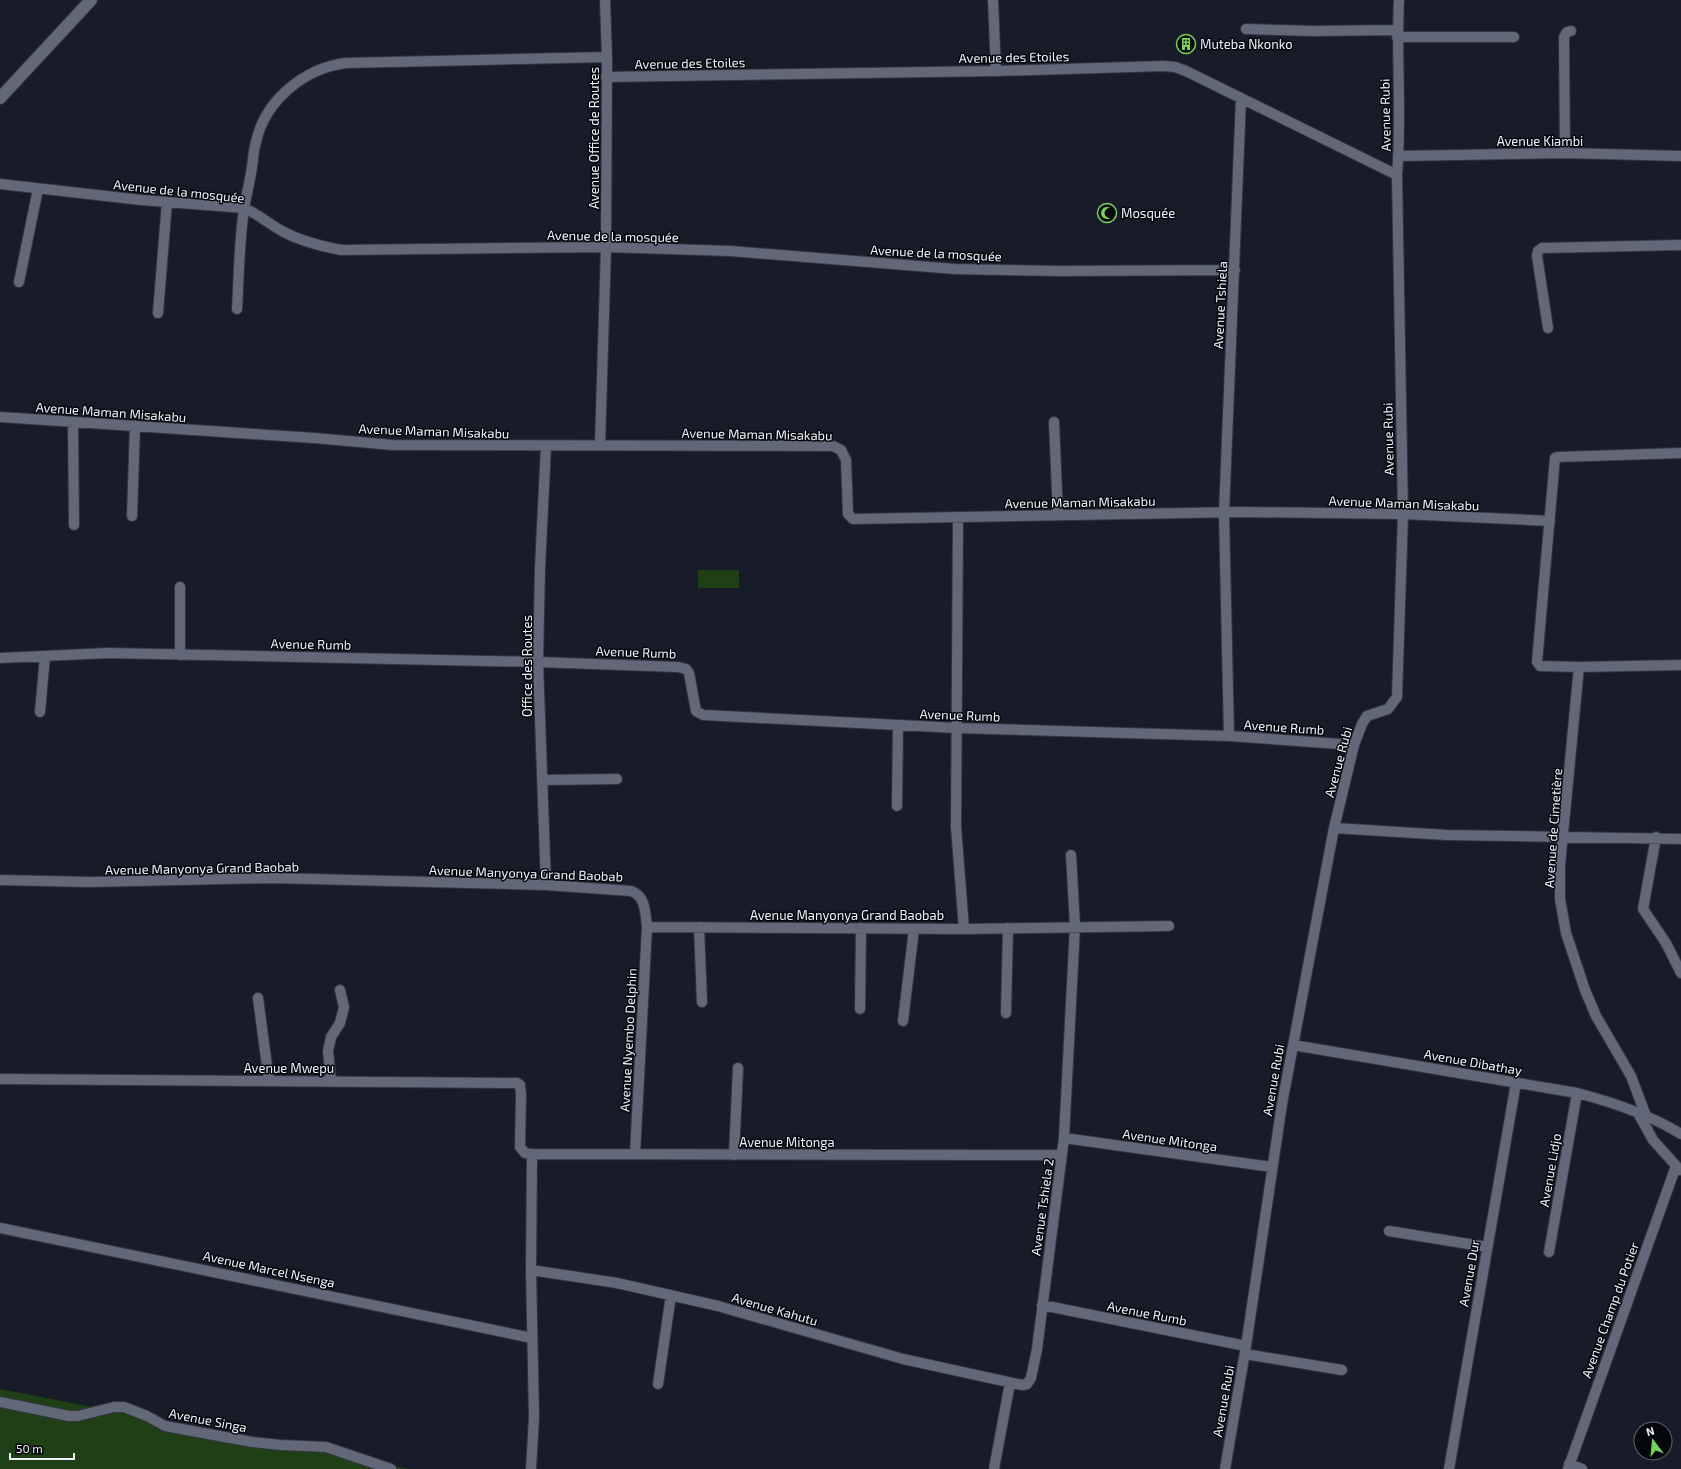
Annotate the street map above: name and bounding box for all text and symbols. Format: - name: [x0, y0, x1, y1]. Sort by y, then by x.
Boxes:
- building icon: Muteba Nkonko: [1175, 33, 1197, 55]
- place label: Muteba Nkonko: [1200, 36, 1293, 52]
- street label: Avenue des Etoiles: [959, 48, 1069, 66]
- street label: Avenue des Etoiles: [635, 54, 745, 72]
- street label: Avenue Office de Routes: [586, 67, 602, 209]
- street label: Avenue Rubi: [1376, 79, 1394, 151]
- street label: Avenue Kiambi: [1497, 133, 1583, 149]
- street label: Avenue de la mosquée: [113, 176, 245, 206]
- mosque icon: Mosquée: [1096, 202, 1118, 224]
- place label: Mosquée: [1121, 205, 1175, 221]
- street label: Avenue de la mosquée: [547, 227, 679, 245]
- street label: Avenue de la mosquée: [870, 242, 1002, 264]
- street label: Avenue Tshiela: [1210, 261, 1230, 349]
- street label: Avenue Maman Misakabu: [35, 399, 187, 425]
- street label: Avenue Rubi: [1379, 403, 1397, 475]
- street label: Avenue Maman Misakabu: [358, 420, 510, 442]
- street label: Avenue Maman Misakabu: [681, 425, 833, 443]
- street label: Avenue Maman Misakabu: [1328, 492, 1480, 514]
- street label: Avenue Maman Misakabu: [1004, 493, 1156, 511]
- street label: Office des Routes: [519, 615, 535, 717]
- street label: Avenue Rumb: [271, 635, 351, 653]
- street label: Avenue Rumb: [595, 643, 677, 661]
- street label: Avenue Rumb: [919, 706, 1001, 724]
- street label: Avenue Rumb: [1243, 716, 1325, 738]
- street label: Avenue Rubi: [1321, 725, 1355, 799]
- street label: Avenue de Cimetière: [1541, 768, 1565, 888]
- street label: Avenue Manyonya Grand Baobab: [105, 858, 299, 878]
- street label: Avenue Manyonya Grand Baobab: [429, 862, 623, 884]
- street label: Avenue Manyonya Grand Baobab: [750, 907, 944, 923]
- street label: Avenue Nyembo Delphin: [616, 968, 640, 1112]
- street label: Avenue Rubi: [1259, 1043, 1287, 1117]
- street label: Avenue Dibathay: [1423, 1045, 1523, 1079]
- street label: Avenue Mwepu: [244, 1060, 334, 1076]
- street label: Avenue Mitonga: [1122, 1125, 1218, 1155]
- street label: Avenue Lidjo: [1536, 1132, 1564, 1208]
- street label: Avenue Mitonga: [739, 1134, 835, 1150]
- street label: Avenue Tshiela 2: [1027, 1157, 1057, 1257]
- street label: Avenue Dur: [1455, 1238, 1483, 1308]
- street label: Avenue Champ du Potier: [1578, 1240, 1642, 1380]
- street label: Avenue Marcel Nsenga: [202, 1247, 336, 1291]
- street label: Avenue Kahutu: [730, 1289, 820, 1329]
- street label: Avenue Rumb: [1106, 1297, 1188, 1329]
- street label: Avenue Rubi: [1209, 1364, 1237, 1438]
- street label: Avenue Singa: [168, 1405, 248, 1435]
- north arrow: [1633, 1421, 1673, 1461]
- text: N: [1644, 1424, 1656, 1438]
- scale bar: [10, 1435, 74, 1461]
- text: 50 m: [16, 1441, 43, 1455]

